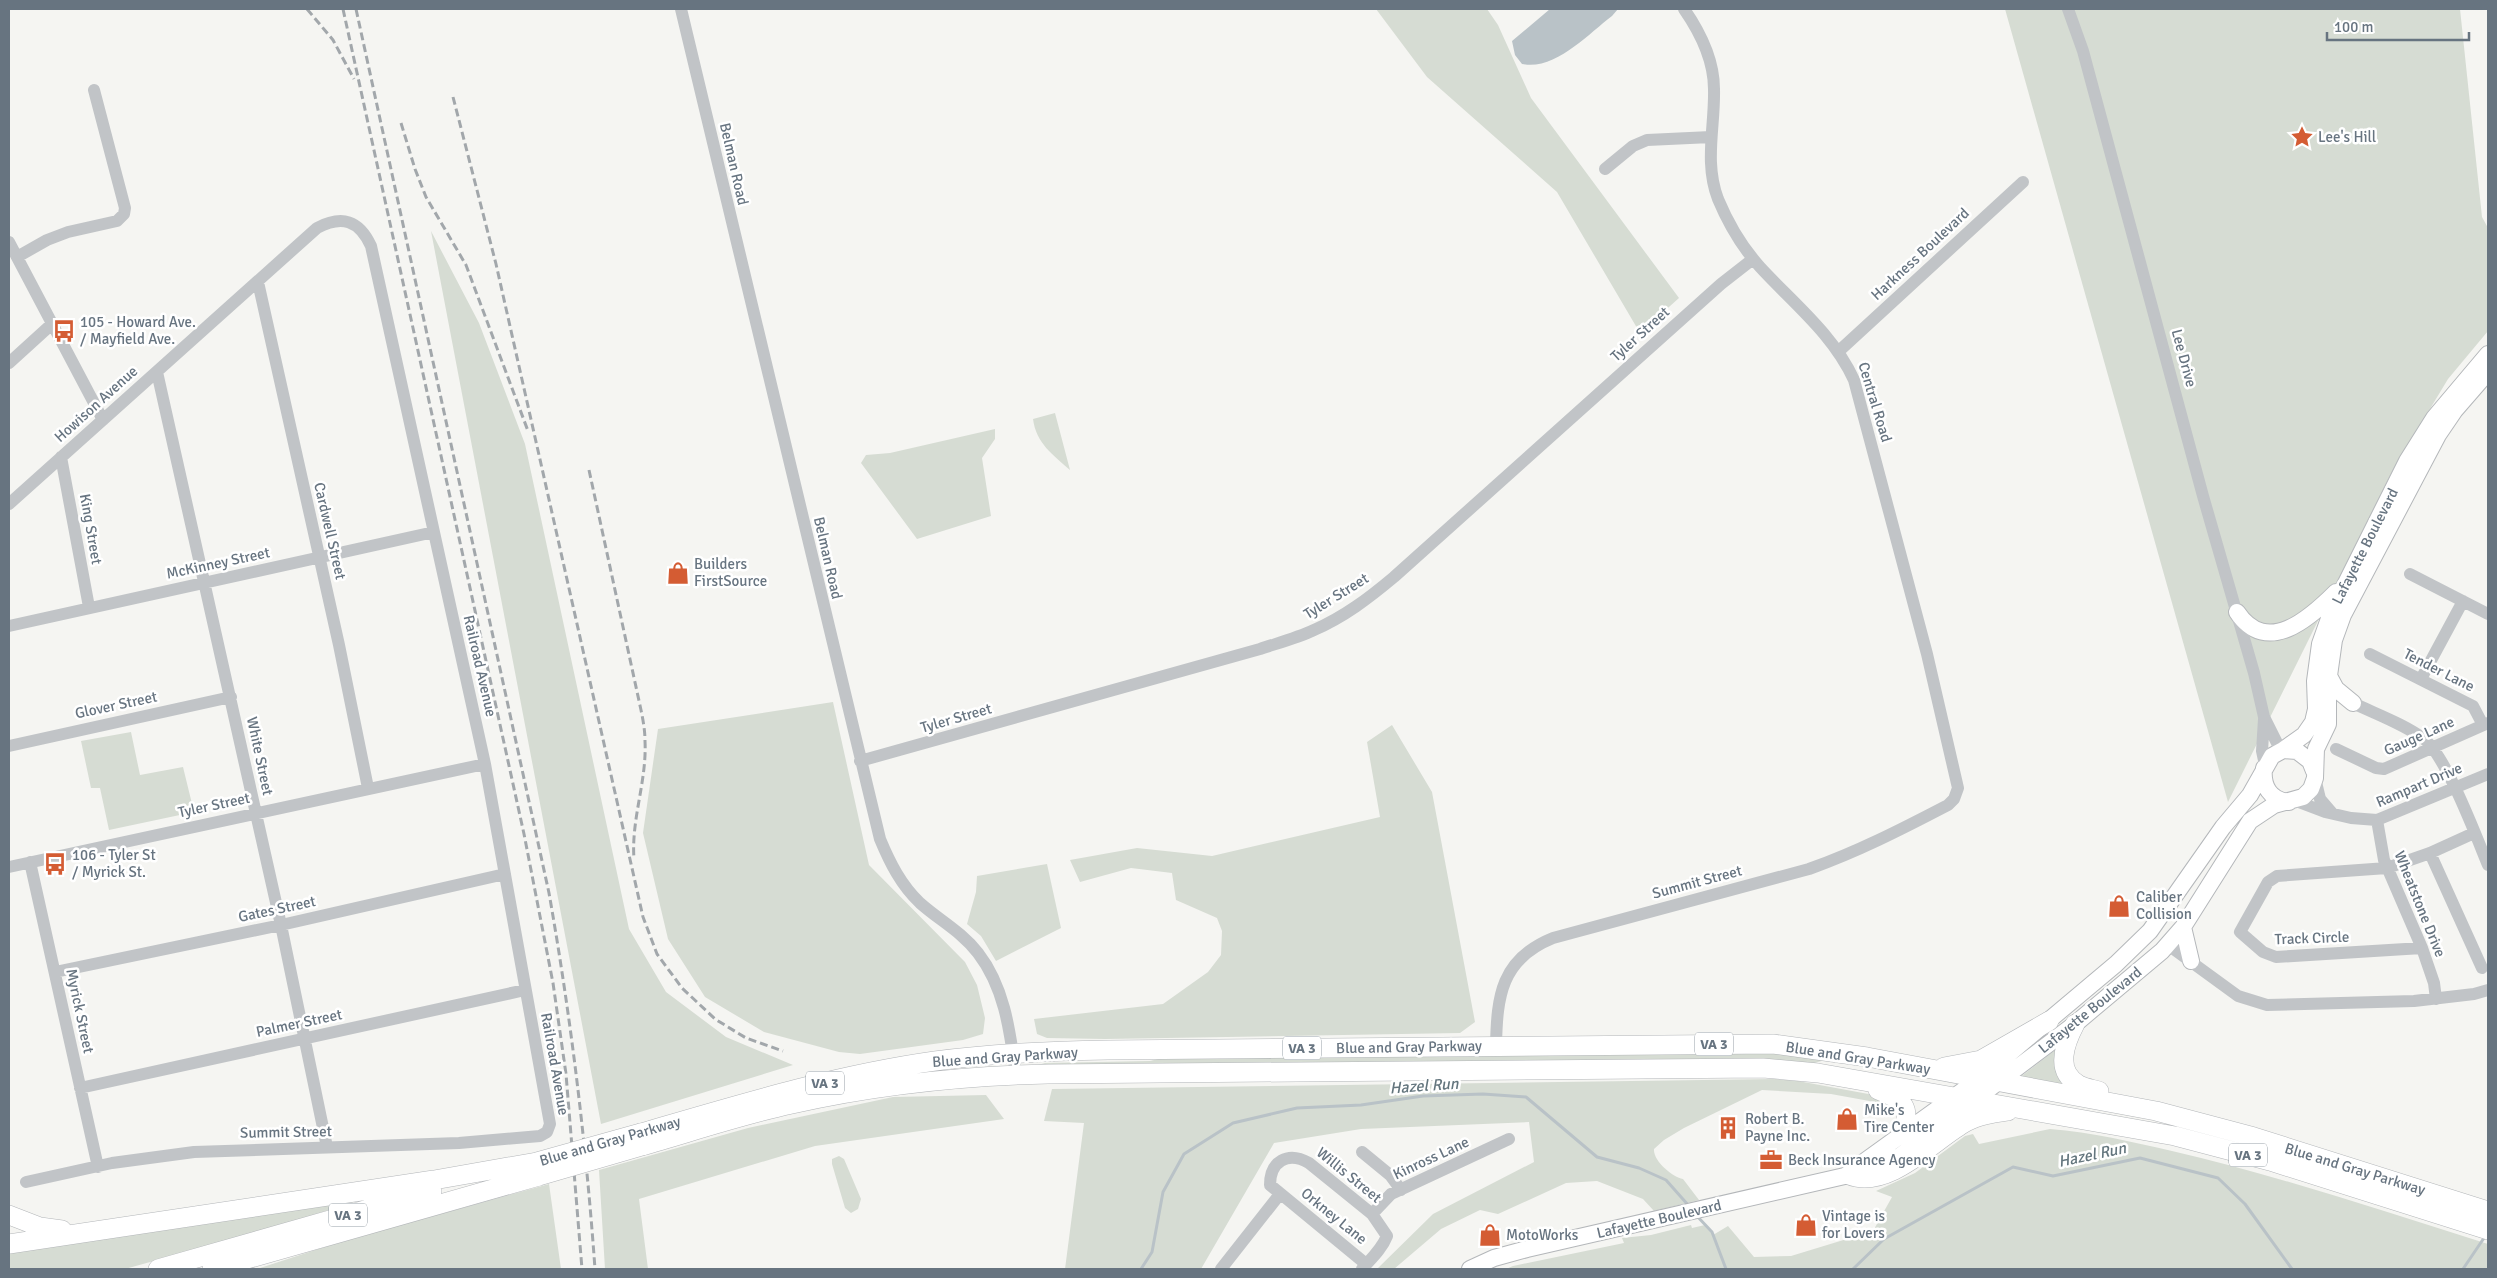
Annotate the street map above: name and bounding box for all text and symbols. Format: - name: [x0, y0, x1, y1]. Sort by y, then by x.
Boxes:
- scale bar: [2327, 10, 2470, 42]
- text: 100 m: [2334, 18, 2374, 36]
- street label: Belman Road: [716, 121, 752, 207]
- place icon: Lee's Hill: [2289, 124, 2315, 150]
- place label: Lee's Hill: [2318, 128, 2376, 146]
- street label: Harkness Boulevard: [1867, 204, 1973, 304]
- street label: Tyler Street: [1607, 303, 1673, 365]
- place label: 105 - Howard Ave. / Mayfield Ave.: [80, 313, 196, 348]
- bus stop icon: 105 - Howard Ave. / Mayfield Ave.: [51, 318, 77, 344]
- street label: Lee Drive: [2168, 327, 2200, 389]
- street label: Central Road: [1854, 360, 1896, 444]
- street label: Howison Avenue: [51, 362, 141, 446]
- street label: Cardwell Street: [310, 481, 350, 581]
- street label: Lafayette Boulevard: [2328, 485, 2402, 607]
- street label: King Street: [76, 492, 106, 566]
- street label: Belman Road: [810, 515, 846, 601]
- street label: McKinney Street: [165, 543, 271, 583]
- place label: Builders FirstSource: [694, 555, 767, 590]
- shop icon: Builders FirstSource: [665, 560, 691, 586]
- street label: Tyler Street: [1300, 569, 1372, 623]
- street label: Railroad Avenue: [460, 613, 500, 719]
- street label: Tender Lane: [2401, 644, 2477, 696]
- street label: Glover Street: [73, 688, 159, 722]
- street label: Tyler Street: [918, 699, 994, 737]
- street label: Gauge Lane: [2381, 712, 2457, 760]
- street label: White Street: [243, 715, 277, 797]
- street label: Rampart Drive: [2373, 759, 2465, 811]
- street label: Tyler Street: [176, 789, 252, 821]
- place label: 106 - Tyler St / Myrick St.: [72, 846, 156, 881]
- street label: Wheatstone Drive: [2390, 848, 2450, 960]
- bus stop icon: 106 - Tyler St / Myrick St.: [42, 851, 68, 877]
- street label: Summit Street: [1650, 861, 1744, 903]
- place label: Caliber Collision: [2136, 888, 2192, 923]
- street label: Gates Street: [237, 892, 317, 926]
- shop icon: Caliber Collision: [2106, 893, 2132, 919]
- street label: Track Circle: [2274, 928, 2350, 948]
- street label: Lafayette Boulevard: [2035, 963, 2145, 1057]
- street label: Myrick Street: [62, 967, 98, 1055]
- street label: Palmer Street: [254, 1005, 344, 1041]
- street label: Railroad Avenue: [537, 1011, 573, 1117]
- road number: VA 3: [1695, 1032, 1733, 1056]
- road number: VA 3: [1283, 1036, 1321, 1060]
- street label: Blue and Gray Parkway: [1336, 1037, 1482, 1057]
- street label: Blue and Gray Parkway: [1784, 1038, 1932, 1078]
- street label: Blue and Gray Parkway: [932, 1043, 1078, 1071]
- road number: VA 3: [806, 1072, 844, 1094]
- water label: Hazel Run: [1389, 1074, 1460, 1098]
- place label: Mike's Tire Center: [1864, 1101, 1935, 1136]
- shop icon: Mike's Tire Center: [1834, 1106, 1860, 1132]
- place label: Robert B. Payne Inc.: [1745, 1110, 1810, 1145]
- street label: Blue and Gray Parkway: [537, 1112, 683, 1170]
- building icon: Robert B. Payne Inc.: [1715, 1115, 1741, 1141]
- street label: Summit Street: [240, 1122, 332, 1142]
- street label: Kinross Lane: [1390, 1133, 1472, 1183]
- water label: Hazel Run: [2056, 1138, 2129, 1172]
- street label: Blue and Gray Parkway: [2283, 1139, 2427, 1199]
- street label: Willis Street: [1313, 1143, 1385, 1207]
- road number: VA 3: [2229, 1144, 2267, 1166]
- office icon: Beck Insurance Agency: [1758, 1147, 1784, 1173]
- place label: Beck Insurance Agency: [1788, 1151, 1936, 1169]
- street label: Orkney Lane: [1297, 1184, 1371, 1248]
- street label: Lafayette Boulevard: [1595, 1196, 1723, 1242]
- road number: VA 3: [329, 1204, 367, 1226]
- place label: Vintage is for Lovers: [1822, 1207, 1885, 1242]
- shop icon: Vintage is for Lovers: [1793, 1212, 1819, 1238]
- shop icon: MotoWorks: [1477, 1222, 1503, 1248]
- place label: MotoWorks: [1506, 1226, 1579, 1244]

